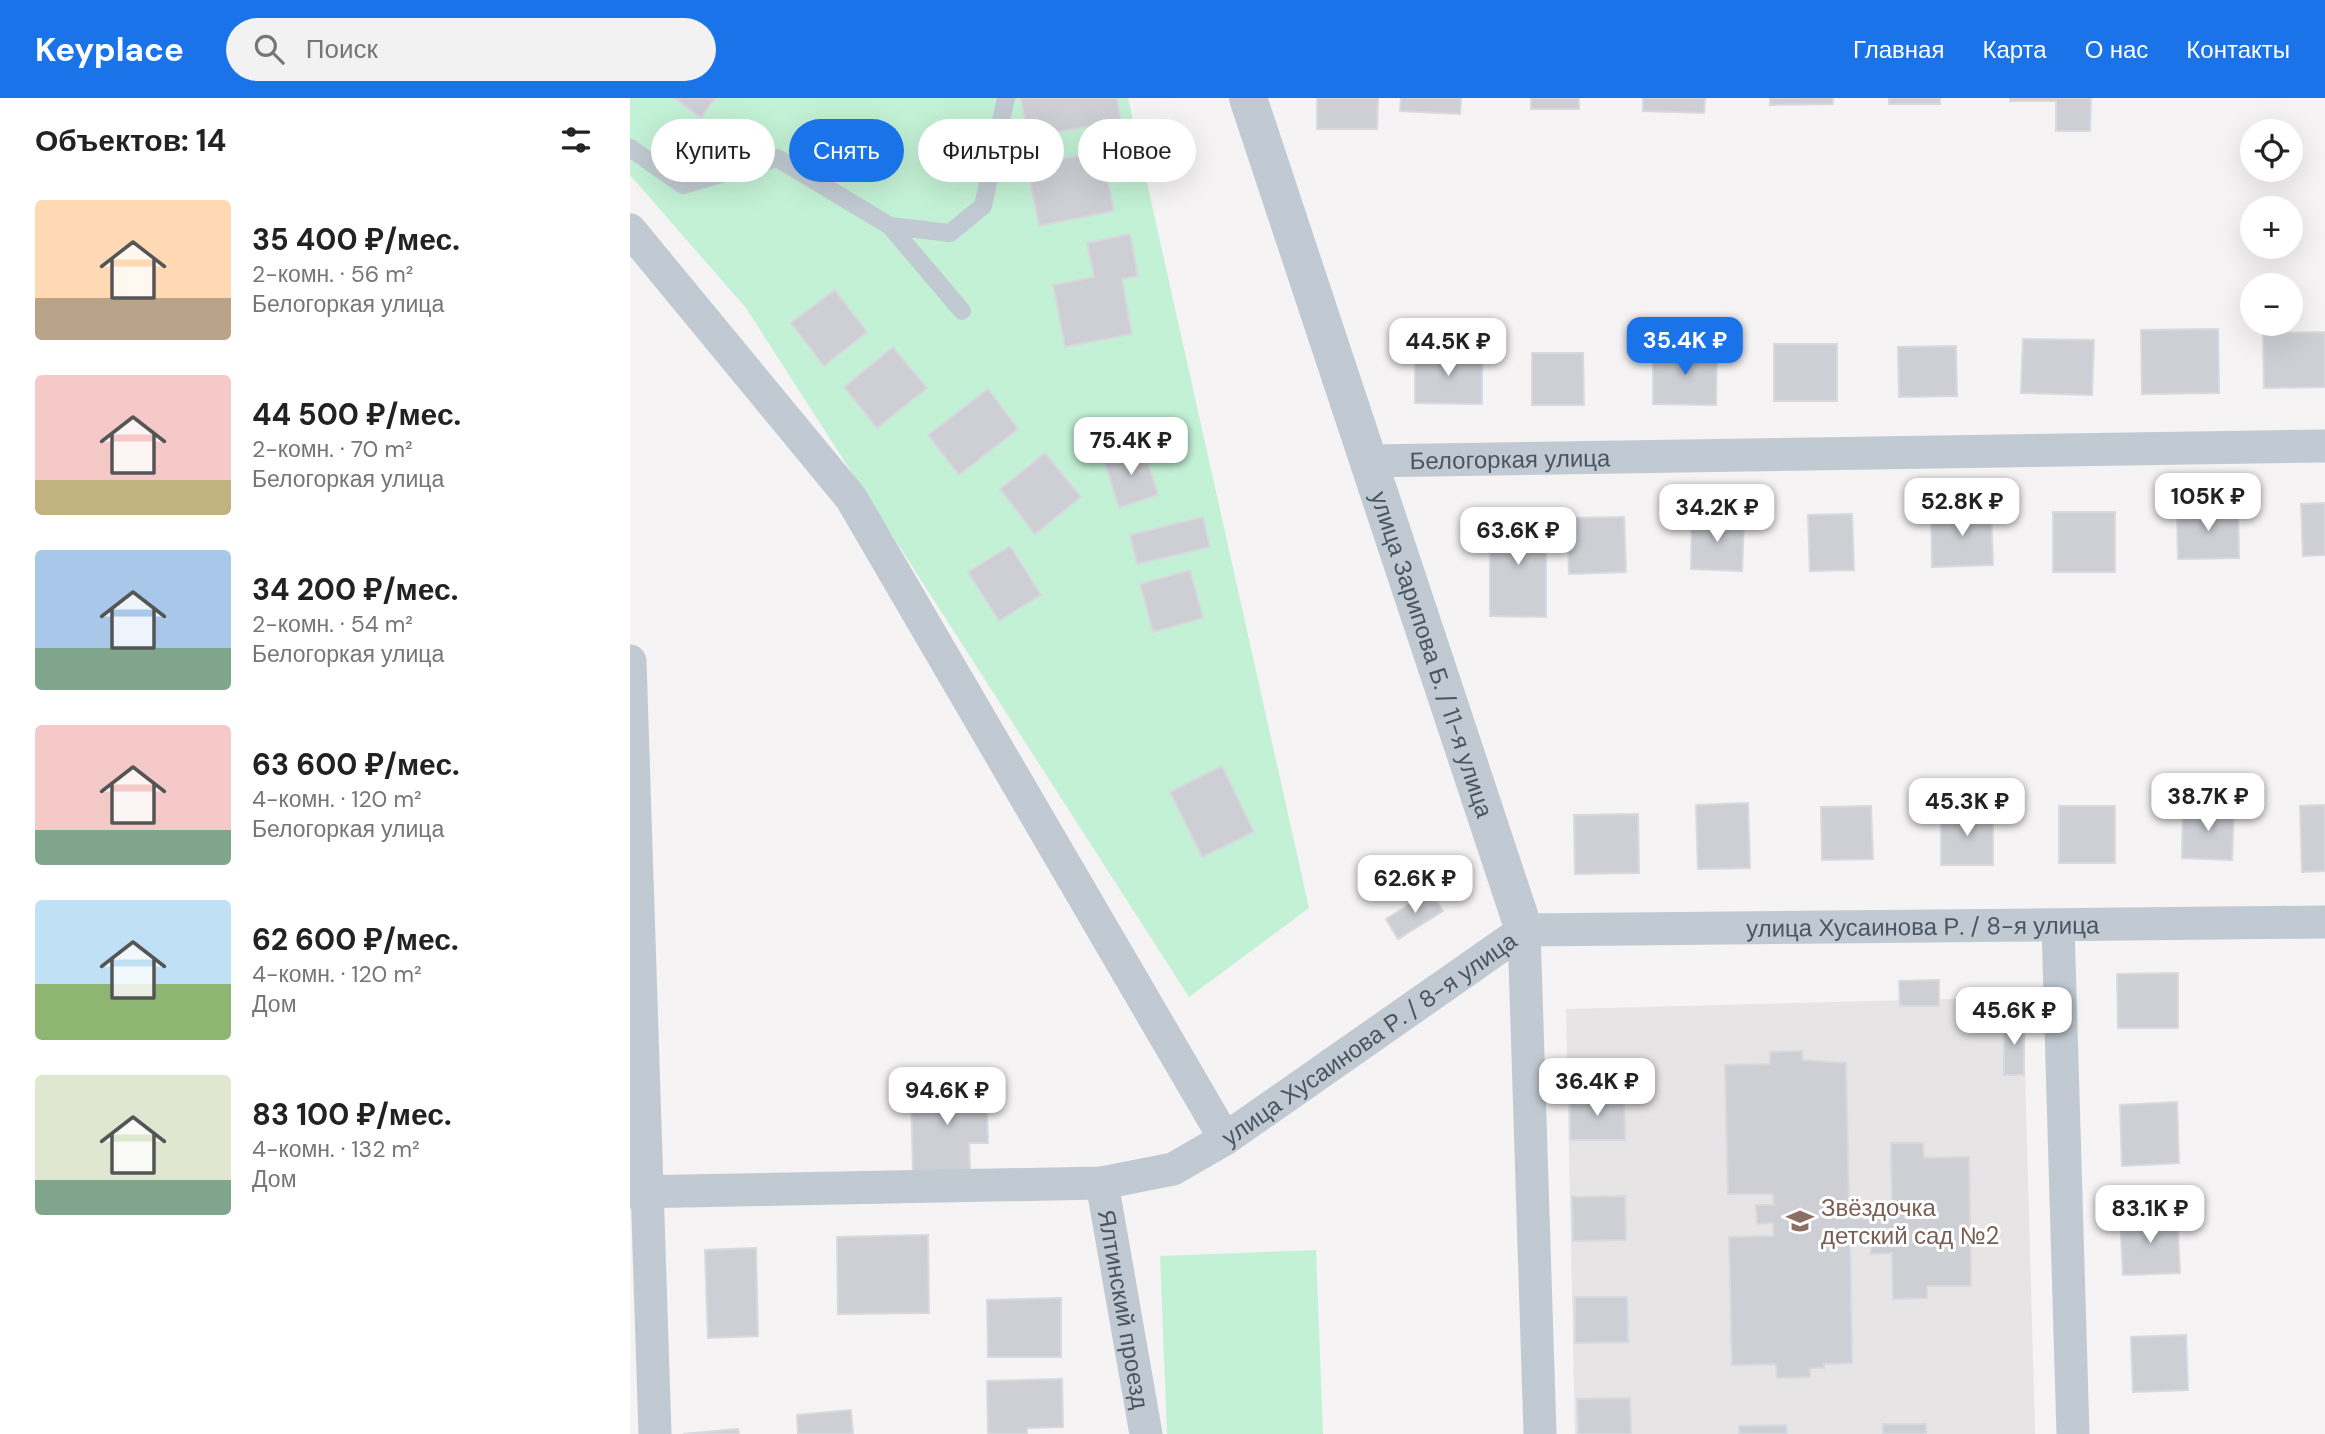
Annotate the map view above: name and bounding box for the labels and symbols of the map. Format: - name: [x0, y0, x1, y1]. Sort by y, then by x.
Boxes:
- pin: 35.4K ₽: [1620, 317, 1750, 377]
- pin: 44.5K ₽: [1383, 318, 1513, 378]
- pin: 75.4K ₽: [1066, 418, 1196, 477]
- street label: Белогоркая улица: [1409, 442, 1611, 476]
- pin: 105K ₽: [2151, 474, 2265, 533]
- pin: 52.8K ₽: [1897, 478, 2027, 538]
- pin: 34.2K ₽: [1652, 484, 1782, 544]
- street label: улица Зарипова Б. / 11-я улица: [1364, 487, 1501, 822]
- pin: 63.6K ₽: [1453, 508, 1583, 567]
- pin: 38.7K ₽: [2143, 774, 2273, 833]
- pin: 45.3K ₽: [1902, 778, 2032, 838]
- pin: 62.6K ₽: [1350, 856, 1480, 915]
- street label: улица Хусаинова Р. / 8-я улица: [1746, 909, 2100, 943]
- street label: улица Хусаинова Р. / 8-я улица: [1215, 924, 1523, 1152]
- pin: 45.6K ₽: [1949, 988, 2079, 1047]
- pin: 36.4K ₽: [1532, 1058, 1662, 1118]
- pin: 94.6K ₽: [882, 1068, 1012, 1127]
- pin: 83.1K ₽: [2085, 1186, 2215, 1245]
- place label: Звёздочка детский сад №2: [1821, 1192, 1999, 1251]
- school or university icon: Звёздочка детский сад №2: [1785, 1206, 1815, 1236]
- street label: Ялтинский проезд: [1091, 1207, 1157, 1411]

